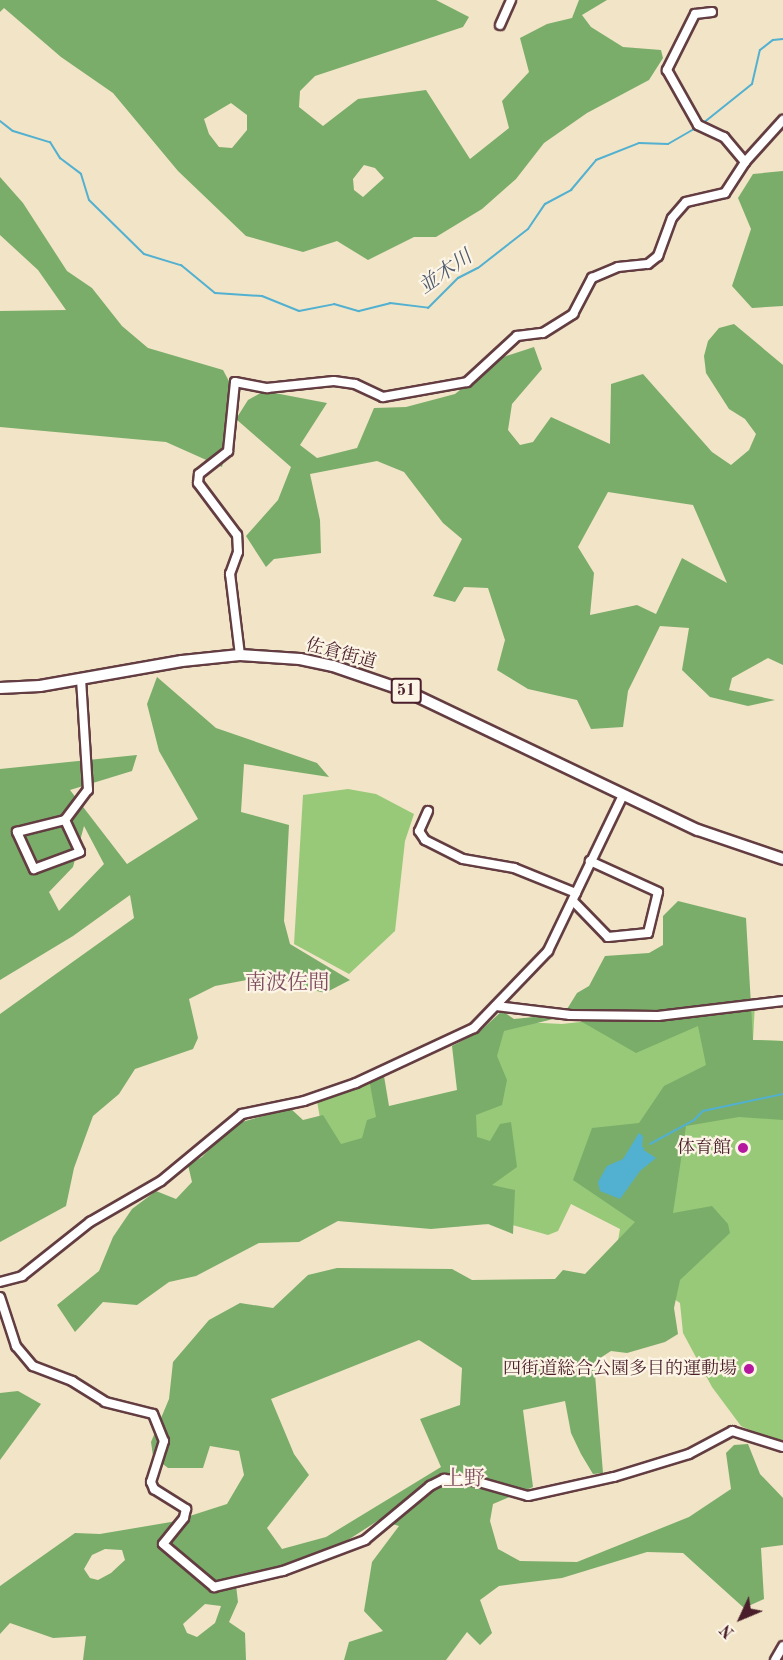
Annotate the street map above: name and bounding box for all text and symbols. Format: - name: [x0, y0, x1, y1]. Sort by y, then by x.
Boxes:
- water label: 並木川: [415, 246, 477, 300]
- street label: 佐倉街道: [303, 634, 379, 674]
- road number: 51: [390, 678, 422, 704]
- district label: 南波佐間: [245, 971, 329, 997]
- place label: 体育館: [677, 1137, 731, 1159]
- marker: 体育館: [736, 1141, 750, 1155]
- place label: 四街道総合公園多目的運動場: [503, 1358, 737, 1380]
- marker: 四街道総合公園多目的運動場: [742, 1362, 756, 1376]
- district label: 上野: [443, 1467, 485, 1493]
- north arrow: [711, 1588, 771, 1648]
- text: N: [718, 1621, 738, 1640]

